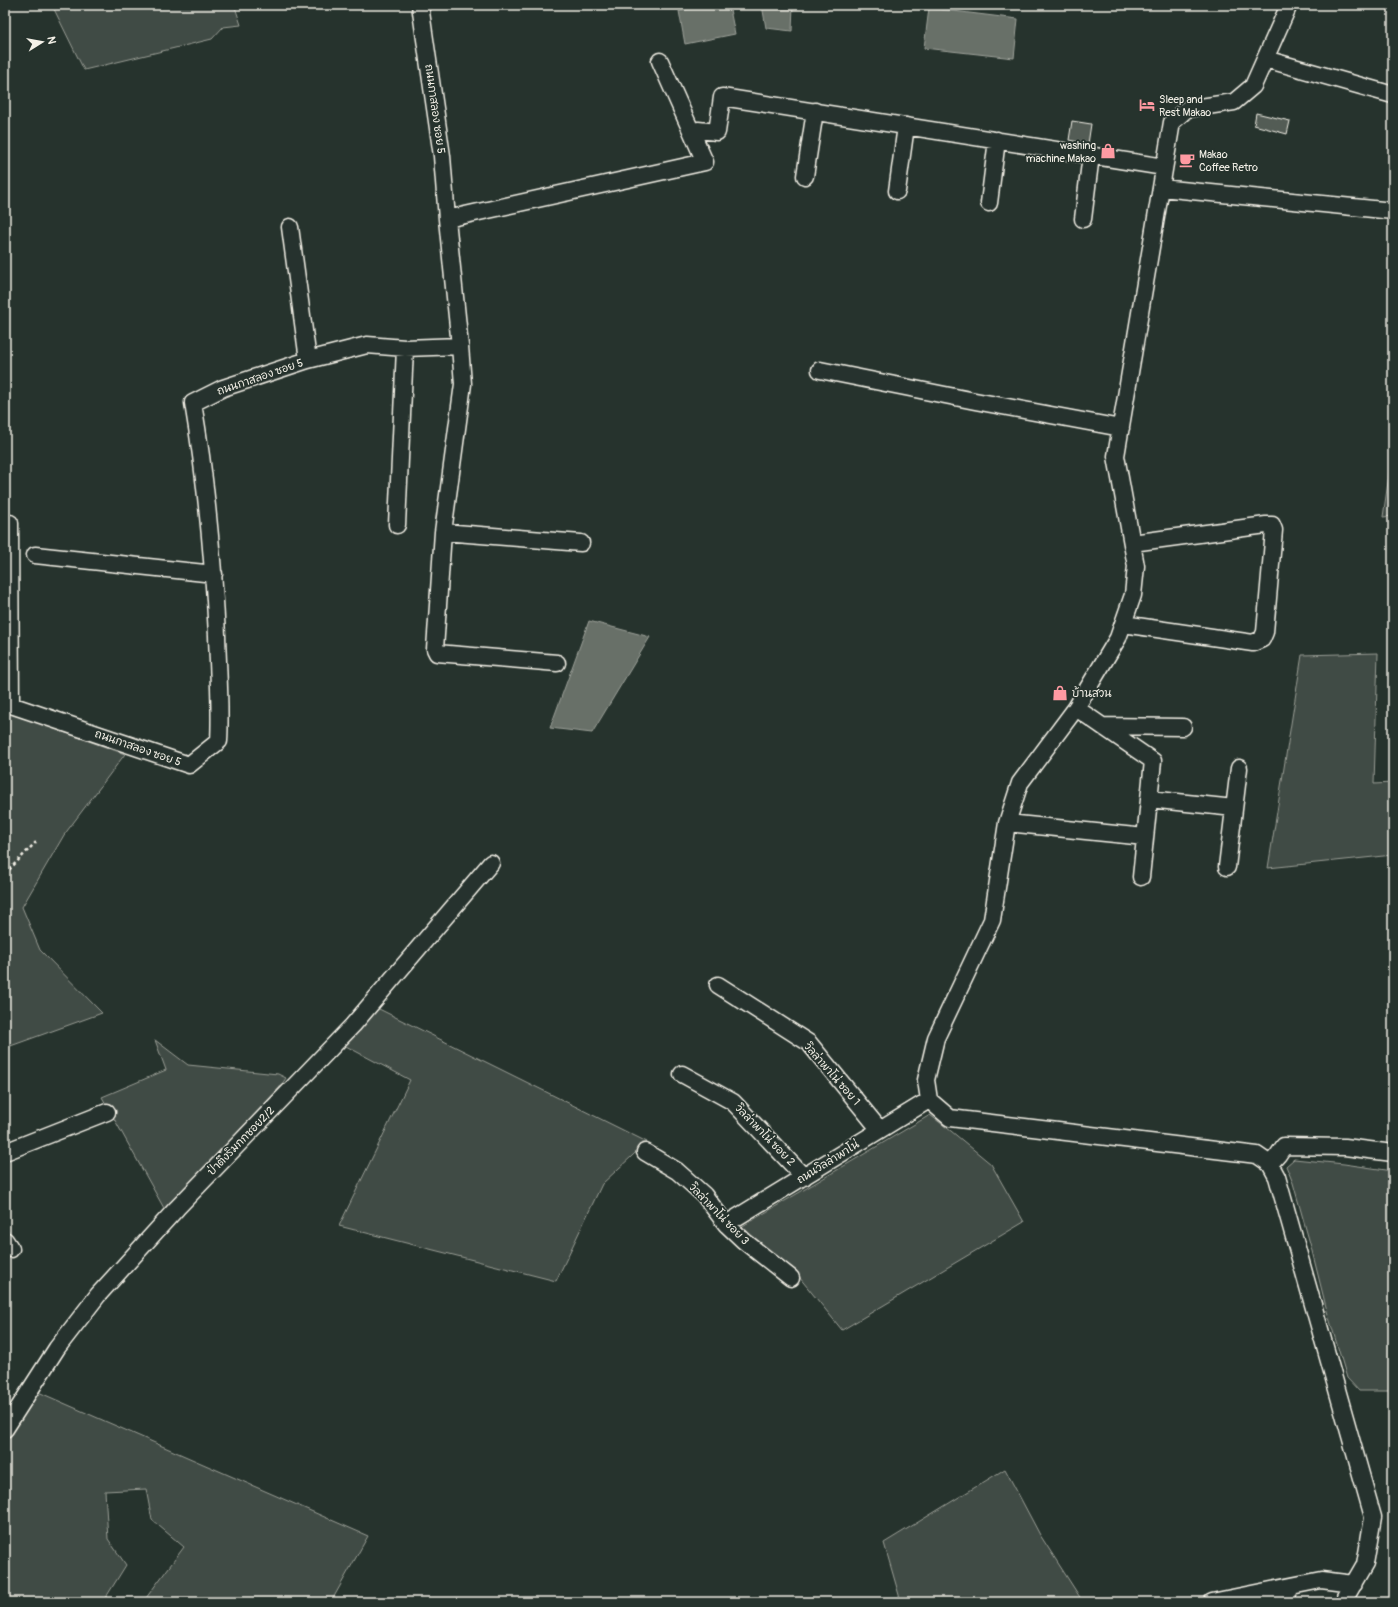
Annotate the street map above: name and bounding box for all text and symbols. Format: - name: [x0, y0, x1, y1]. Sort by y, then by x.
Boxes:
- north arrow: [22, 22, 62, 62]
- text: N: [44, 35, 59, 46]
- street label: ถนนกาสลอง ซอย 5: [422, 63, 448, 155]
- place label: Sleep and Rest Makao: [1159, 93, 1211, 119]
- hotel icon: Sleep and Rest Makao: [1138, 96, 1156, 114]
- place label: washing machine Makao: [1026, 139, 1096, 165]
- shop icon: washing machine Makao: [1099, 142, 1117, 160]
- place label: Makao Coffee Retro: [1199, 148, 1258, 174]
- cafe icon: Makao Coffee Retro: [1178, 151, 1196, 169]
- street label: ถนนกาสลอง ซอย 5: [215, 356, 305, 398]
- shop icon: บ้านสวน: [1051, 684, 1069, 702]
- place label: บ้านสวน: [1072, 686, 1112, 700]
- street label: ถนนกาสลอง ซอย 5: [93, 727, 183, 769]
- street label: วิลล่าพาโน่ ซอย 1: [801, 1039, 864, 1108]
- street label: วิลล่าพาโน่ ซอย 2: [732, 1100, 799, 1169]
- street label: ป่าตึงริมกกซอย2/2: [203, 1102, 277, 1178]
- street label: ถนนวิลล่าพาโน่: [793, 1136, 862, 1186]
- street label: วิลล่าพาโน่ ซอย 3: [686, 1179, 753, 1248]

